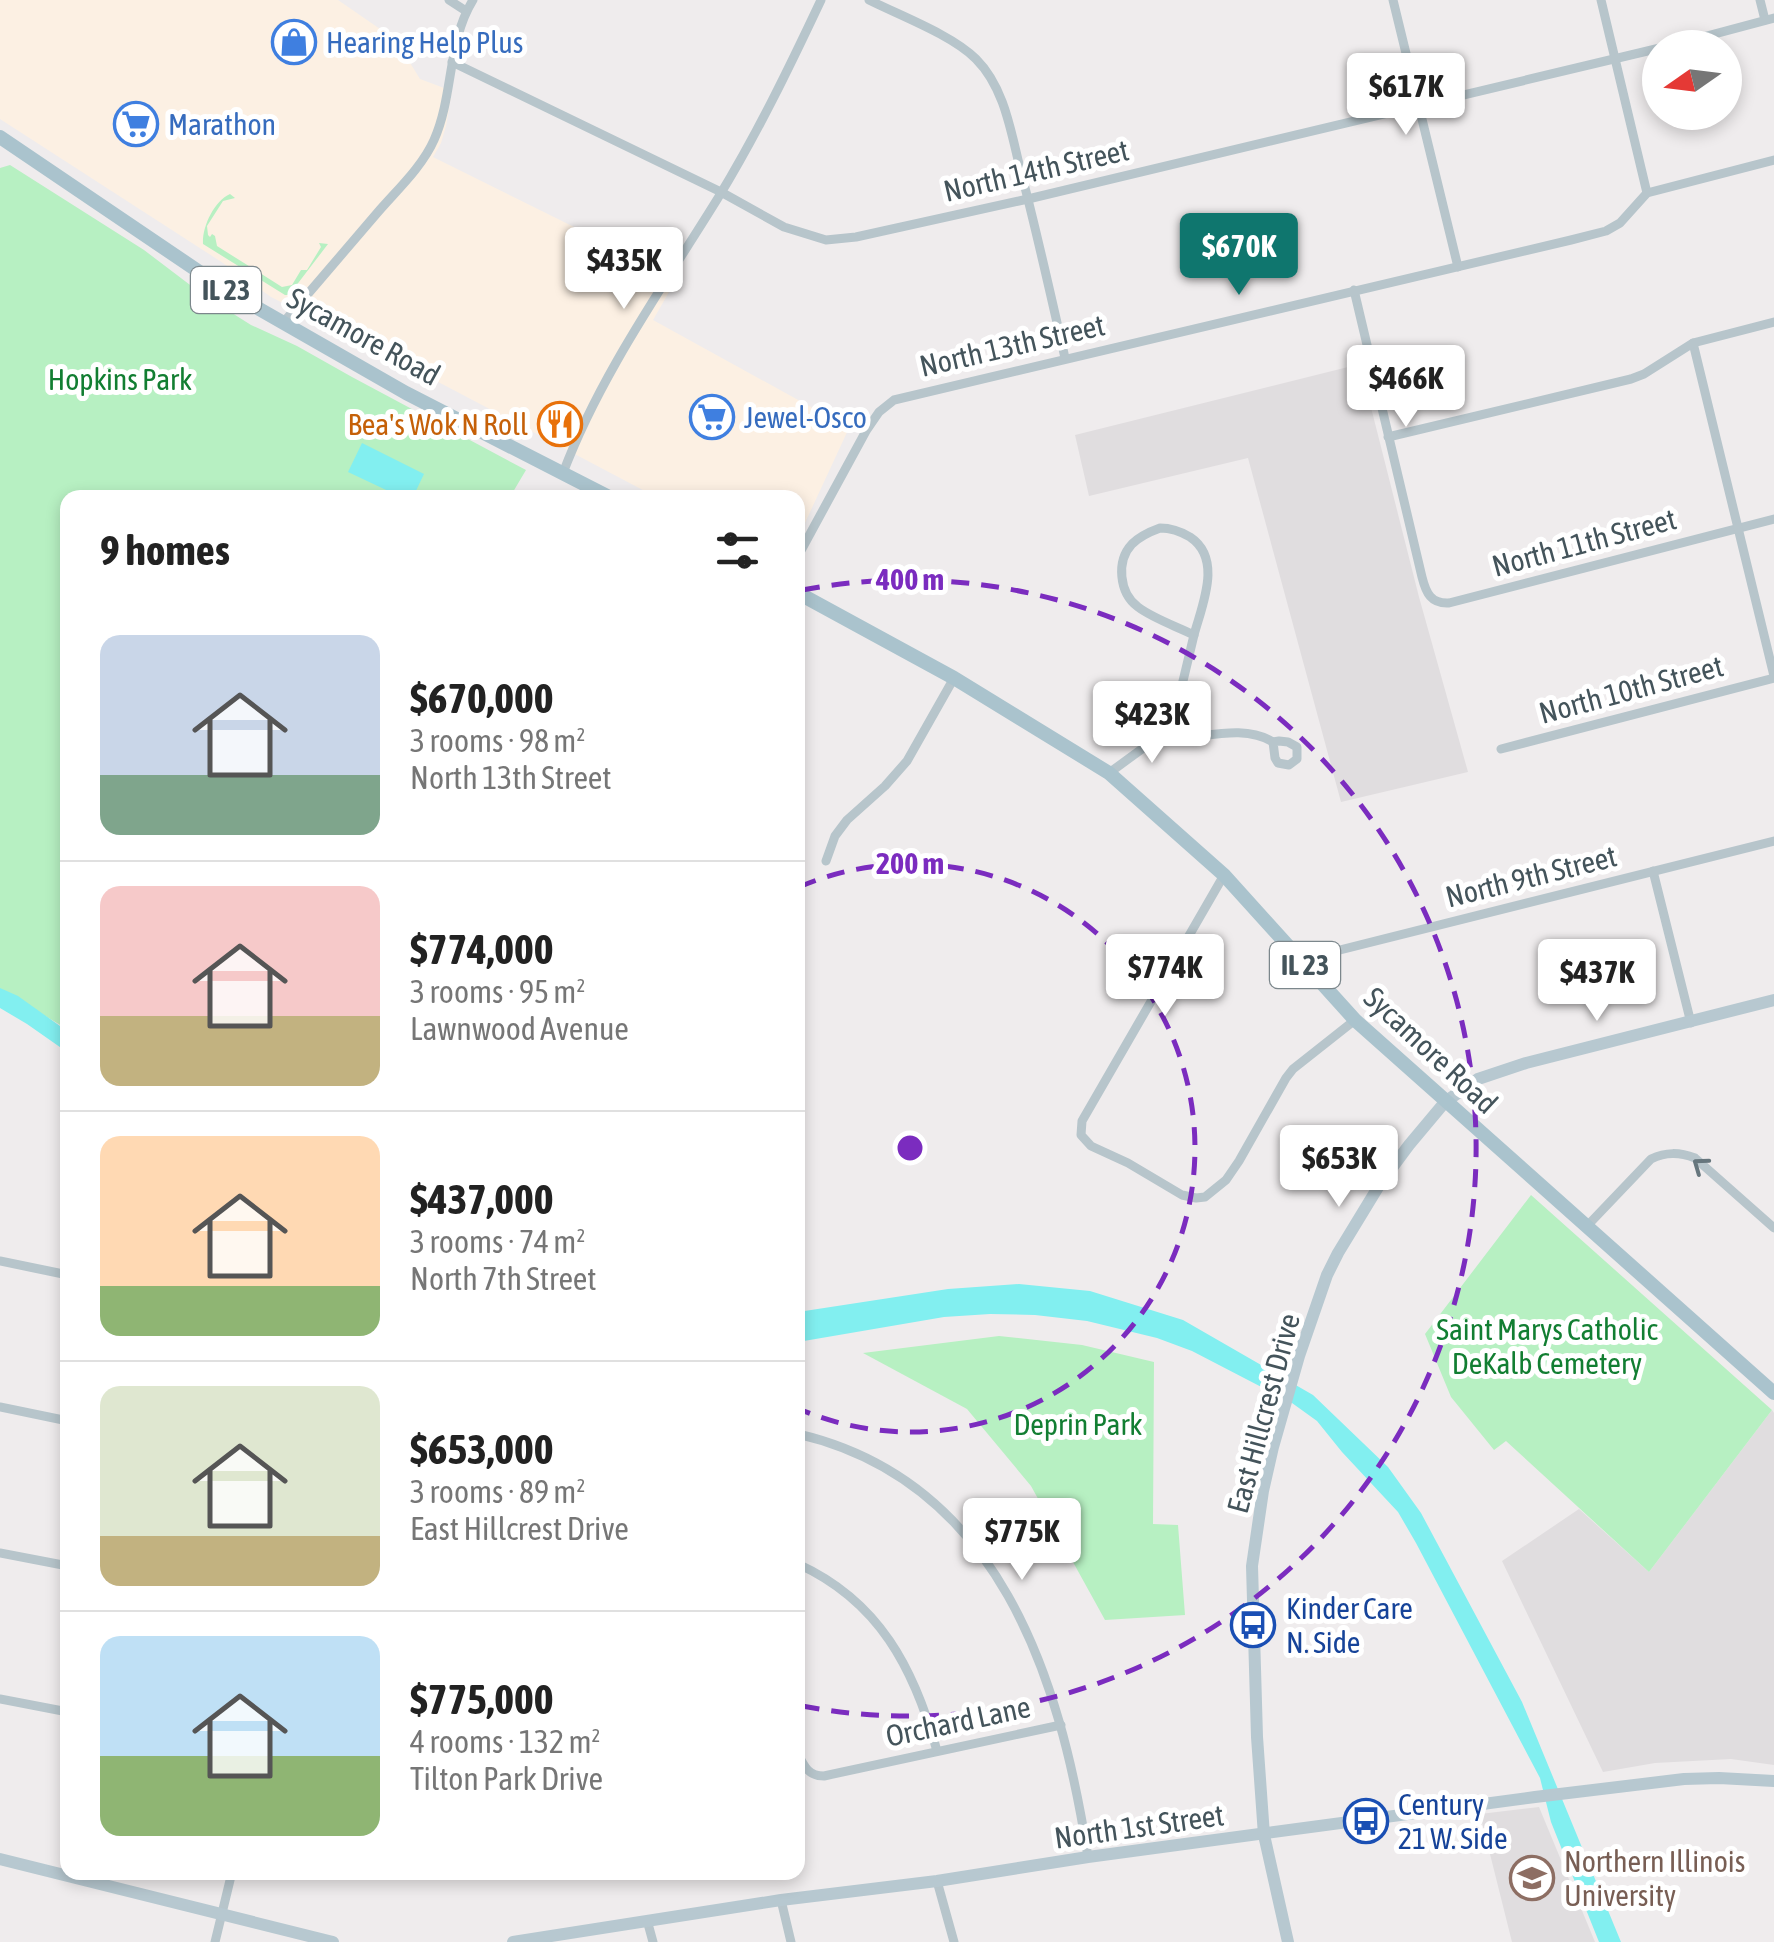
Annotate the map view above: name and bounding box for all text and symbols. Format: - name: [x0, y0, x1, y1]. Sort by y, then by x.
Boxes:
- shop icon: Hearing Help Plus: [271, 19, 317, 65]
- place label: Hearing Help Plus: [326, 25, 523, 59]
- north arrow: [1642, 30, 1742, 130]
- map controls: [1642, 30, 1742, 130]
- pin: $617K: [1336, 53, 1476, 138]
- text: $617K: [1369, 67, 1443, 104]
- supermarket icon: Marathon: [113, 101, 159, 147]
- place label: Marathon: [168, 107, 276, 141]
- street label: North 14th Street: [940, 132, 1132, 208]
- pin: $670K: [1169, 213, 1309, 298]
- pin: $435K: [554, 227, 694, 312]
- text: $670K: [1202, 227, 1276, 264]
- text: $435K: [587, 241, 661, 278]
- road number: IL 23: [191, 267, 261, 313]
- street label: Sycamore Road: [282, 280, 446, 392]
- street label: North 13th Street: [916, 307, 1108, 383]
- pin: $466K: [1336, 345, 1476, 430]
- text: $466K: [1369, 359, 1443, 396]
- park label: Hopkins Park: [48, 362, 192, 396]
- supermarket icon: Jewel-Osco: [689, 394, 735, 440]
- place label: Jewel-Osco: [744, 400, 867, 434]
- restaurant icon: Bea's Wok N Roll: [537, 401, 583, 447]
- place label: Bea's Wok N Roll: [348, 407, 528, 441]
- street label: North 11th Street: [1488, 501, 1680, 583]
- icon: filters: [710, 523, 765, 578]
- text: 9 homes: [100, 526, 230, 574]
- text: 400 m: [875, 562, 944, 596]
- street label: North 10th Street: [1535, 648, 1727, 730]
- text: $670,000: [410, 674, 554, 722]
- icon: home: [180, 675, 300, 795]
- pin: $423K: [1082, 681, 1222, 766]
- text: $423K: [1115, 695, 1189, 732]
- text: 3 rooms · 98 m²: [410, 722, 585, 759]
- text: North 13th Street: [410, 759, 612, 796]
- street label: North 9th Street: [1442, 838, 1620, 914]
- text: 200 m: [876, 846, 944, 880]
- text: $774,000: [410, 925, 554, 973]
- icon: home: [180, 926, 300, 1046]
- pin: $774K: [1095, 934, 1235, 1019]
- pin: $437K: [1527, 939, 1667, 1024]
- road number: IL 23: [1270, 942, 1340, 988]
- text: $774K: [1128, 948, 1202, 985]
- text: $437K: [1560, 953, 1634, 990]
- text: 3 rooms · 95 m²: [410, 973, 585, 1010]
- street label: Sycamore Road: [1358, 980, 1504, 1120]
- text: Lawnwood Avenue: [410, 1010, 629, 1047]
- pin: $653K: [1269, 1125, 1409, 1210]
- centre of rings: [892, 1130, 928, 1166]
- text: $653K: [1302, 1139, 1376, 1176]
- one-way arrow: [1693, 1159, 1711, 1177]
- text: $437,000: [410, 1175, 554, 1223]
- icon: home: [180, 1176, 300, 1296]
- text: 3 rooms · 74 m²: [410, 1223, 585, 1260]
- text: North 7th Street: [410, 1260, 597, 1297]
- street label: East Hillcrest Drive: [1220, 1310, 1306, 1516]
- park label: Saint Marys Catholic DeKalb Cemetery: [1436, 1312, 1659, 1380]
- park label: Deprin Park: [1013, 1407, 1143, 1441]
- text: $653,000: [410, 1425, 554, 1473]
- icon: home: [180, 1426, 300, 1546]
- text: 3 rooms · 89 m²: [410, 1473, 585, 1510]
- pin: $775K: [952, 1498, 1092, 1583]
- text: East Hillcrest Drive: [410, 1510, 629, 1547]
- text: $775K: [985, 1512, 1059, 1549]
- place label: Kinder Care N. Side: [1286, 1591, 1413, 1659]
- bus stop icon: Kinder Care N. Side: [1230, 1602, 1276, 1648]
- text: $775,000: [410, 1675, 554, 1723]
- icon: home: [180, 1676, 300, 1796]
- street label: Orchard Lane: [883, 1689, 1033, 1753]
- text: 4 rooms · 132 m²: [410, 1723, 600, 1760]
- text: Tilton Park Drive: [410, 1760, 603, 1797]
- place label: Century 21 W. Side: [1398, 1787, 1508, 1855]
- street label: North 1st Street: [1052, 1797, 1226, 1855]
- bus stop icon: Century 21 W. Side: [1343, 1798, 1389, 1844]
- place label: Northern Illinois University: [1564, 1844, 1745, 1912]
- school or university icon: Northern Illinois University: [1509, 1855, 1555, 1901]

